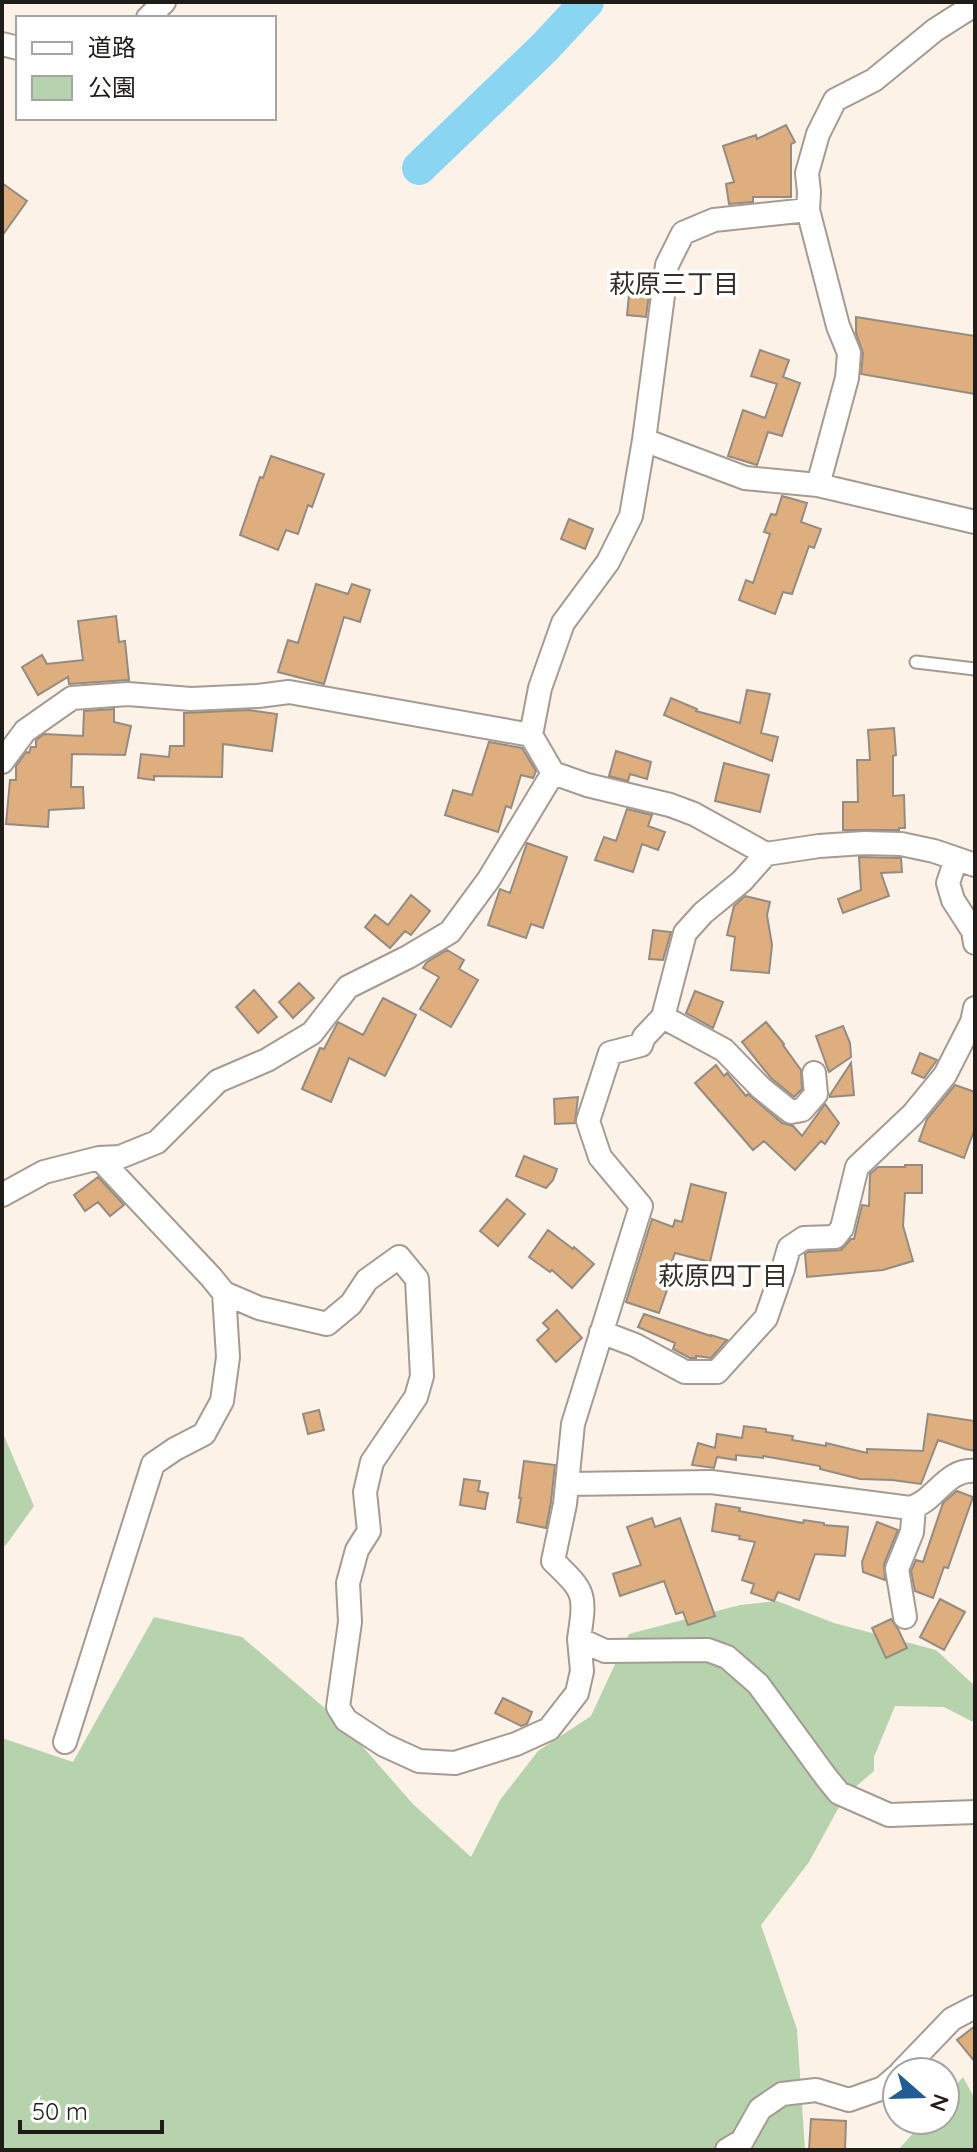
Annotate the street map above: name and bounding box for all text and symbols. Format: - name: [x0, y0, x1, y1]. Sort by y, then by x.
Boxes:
- legend: [16, 16, 276, 120]
- text: 道路: [88, 32, 136, 62]
- text: 公園: [88, 72, 136, 102]
- district label: 萩原三丁目: [609, 267, 739, 300]
- district label: 萩原四丁目: [658, 1259, 788, 1292]
- north arrow: [881, 2056, 961, 2136]
- scale bar: [20, 2084, 162, 2134]
- text: N: [924, 2090, 956, 2115]
- text: 50 m: [32, 2096, 88, 2126]

